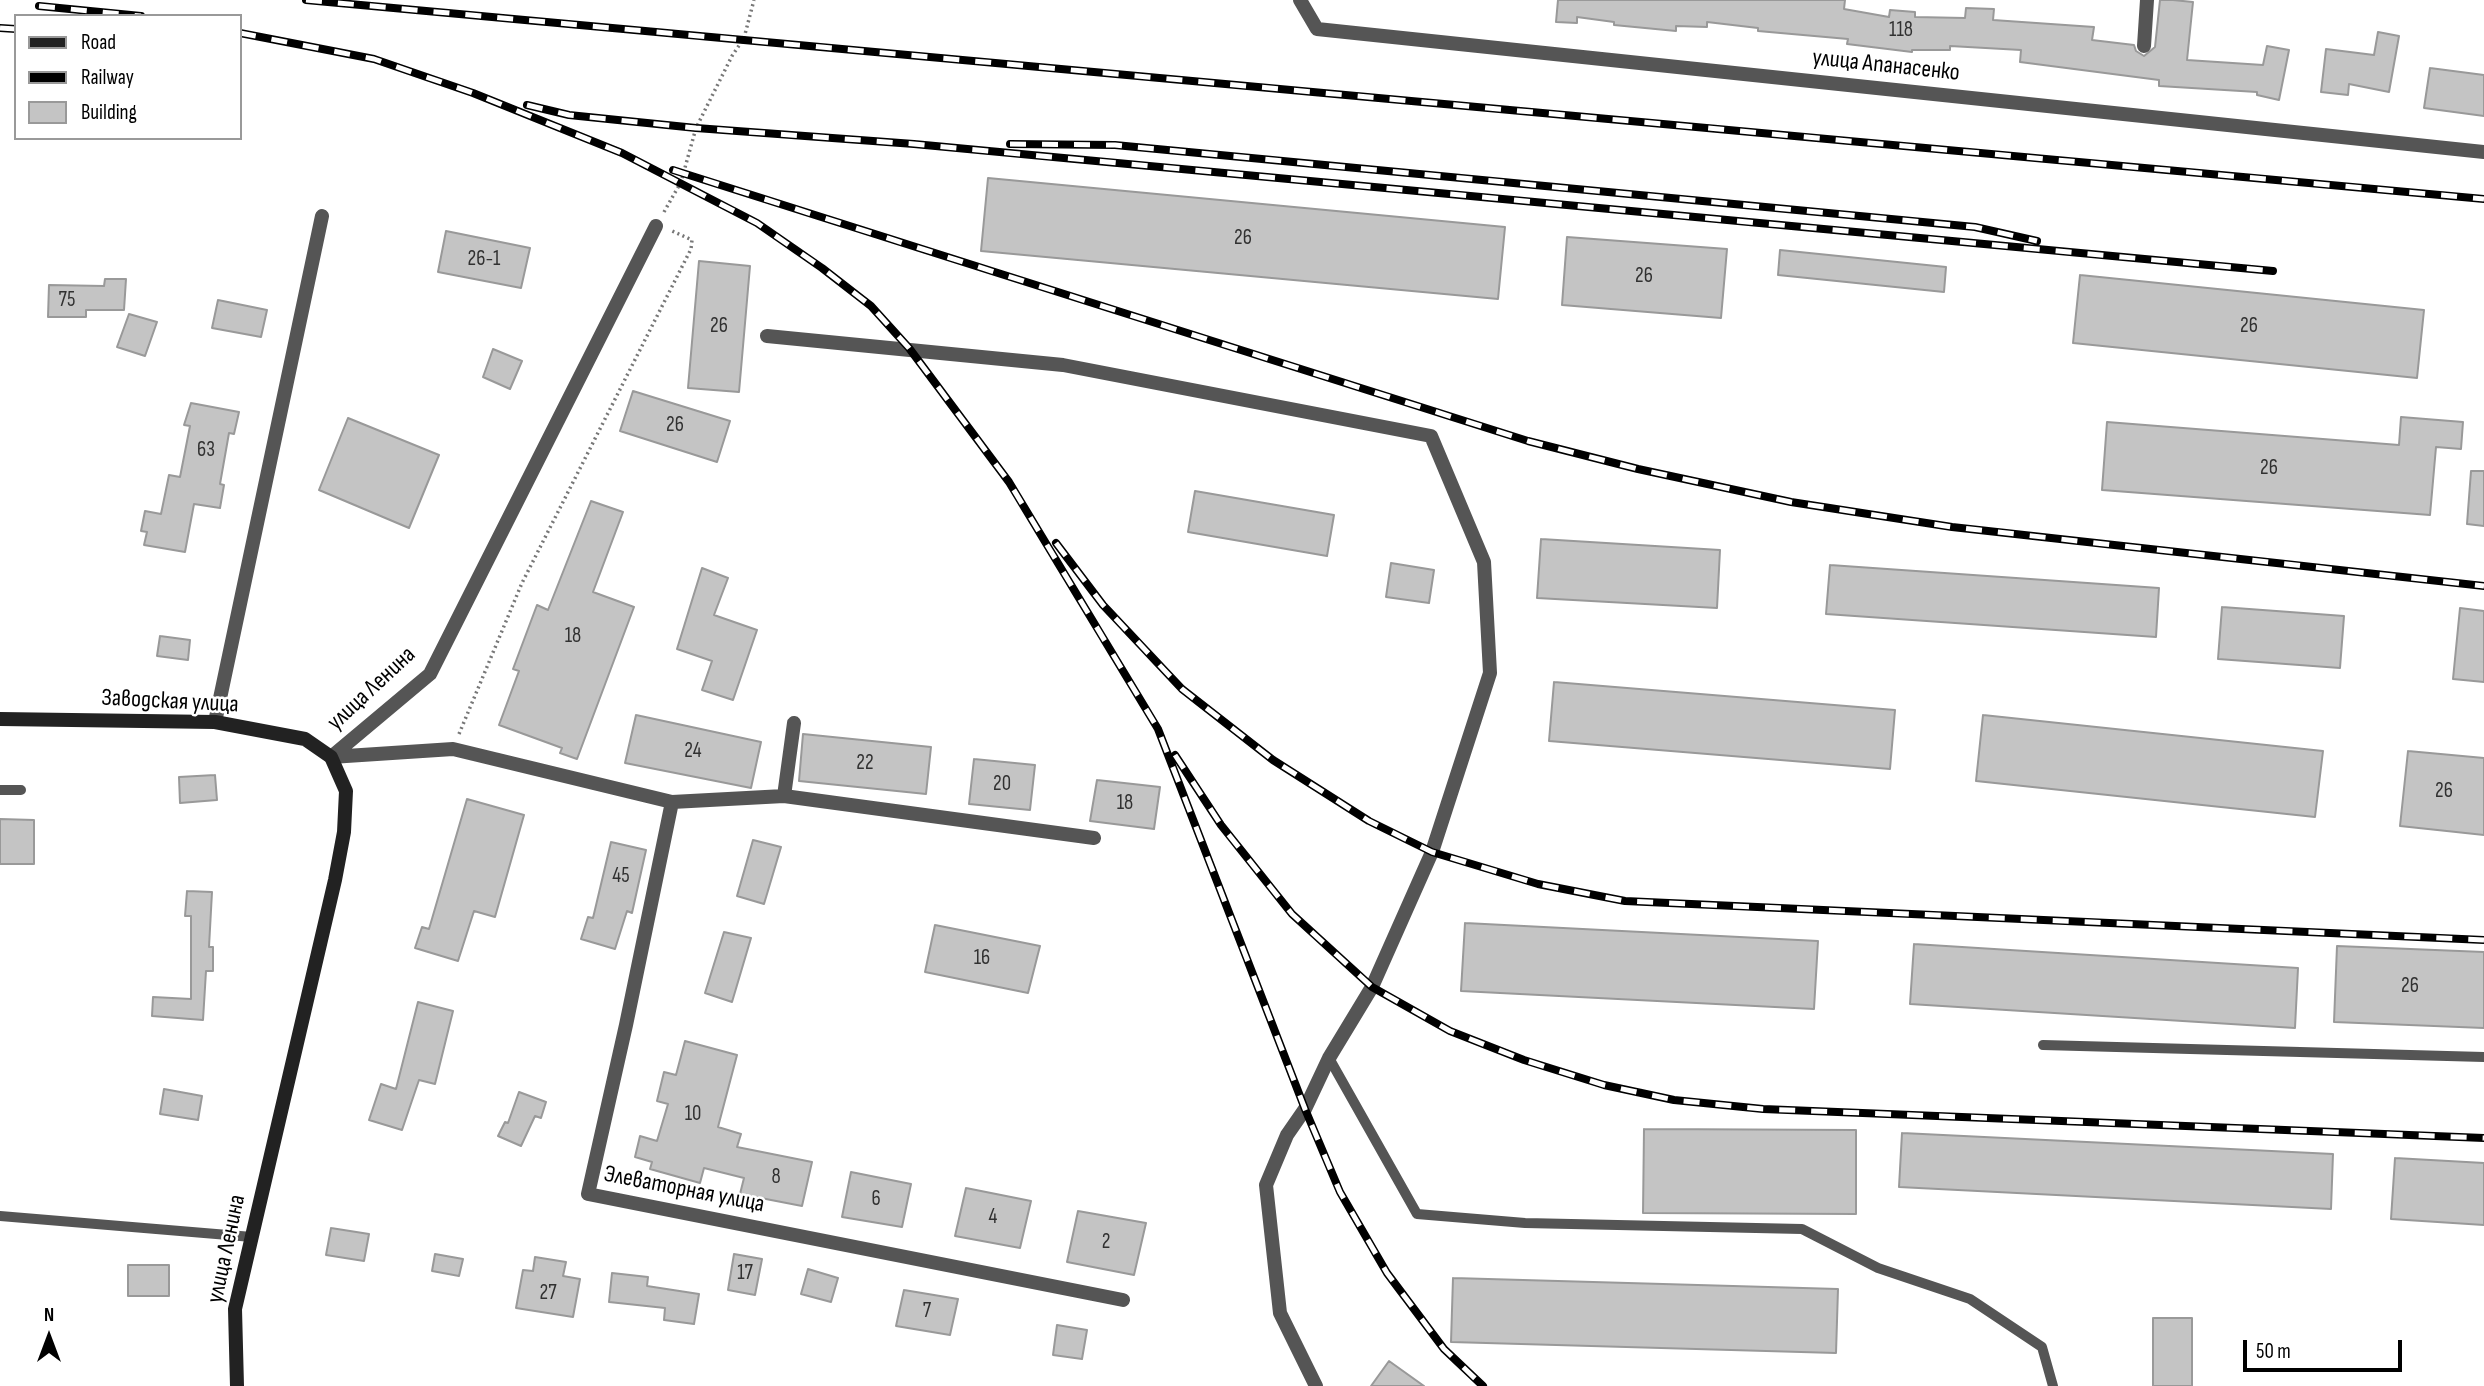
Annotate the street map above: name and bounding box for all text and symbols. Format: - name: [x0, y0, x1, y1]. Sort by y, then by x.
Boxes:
- legend: [14, 14, 242, 140]
- house number: 118: [1889, 18, 1913, 44]
- text: Road: [81, 30, 116, 55]
- street label: улица Апанасенко: [1811, 44, 1961, 88]
- text: Railway: [81, 65, 134, 90]
- text: Building: [81, 100, 137, 125]
- house number: 26: [1234, 226, 1252, 252]
- house number: 26-1: [468, 247, 500, 273]
- house number: 26: [1635, 264, 1653, 290]
- house number: 75: [59, 288, 75, 314]
- house number: 26: [710, 314, 728, 340]
- house number: 26: [2240, 314, 2258, 340]
- house number: 26: [666, 413, 684, 439]
- house number: 63: [197, 438, 215, 464]
- house number: 26: [2260, 456, 2278, 482]
- house number: 18: [565, 624, 581, 650]
- street label: улица Ленина: [322, 641, 422, 737]
- street label: Заводская улица: [101, 684, 239, 720]
- house number: 24: [684, 739, 702, 765]
- house number: 22: [856, 751, 874, 777]
- house number: 20: [993, 772, 1011, 798]
- house number: 26: [2435, 779, 2453, 805]
- house number: 18: [1117, 791, 1133, 817]
- house number: 45: [612, 864, 630, 890]
- house number: 16: [974, 946, 990, 972]
- house number: 26: [2401, 974, 2419, 1000]
- house number: 10: [685, 1102, 701, 1128]
- street label: Элеваторная улица: [601, 1160, 767, 1220]
- house number: 8: [771, 1165, 781, 1191]
- house number: 6: [871, 1187, 881, 1213]
- street label: улица Ленина: [201, 1192, 253, 1306]
- house number: 4: [989, 1205, 997, 1231]
- house number: 2: [1102, 1230, 1110, 1256]
- house number: 17: [737, 1261, 753, 1287]
- house number: 27: [539, 1281, 557, 1307]
- house number: 7: [923, 1299, 931, 1325]
- north arrow: [14, 1302, 84, 1372]
- text: N: [44, 1304, 54, 1327]
- scale bar: [2246, 1326, 2405, 1370]
- text: 50 m: [2256, 1339, 2291, 1364]

